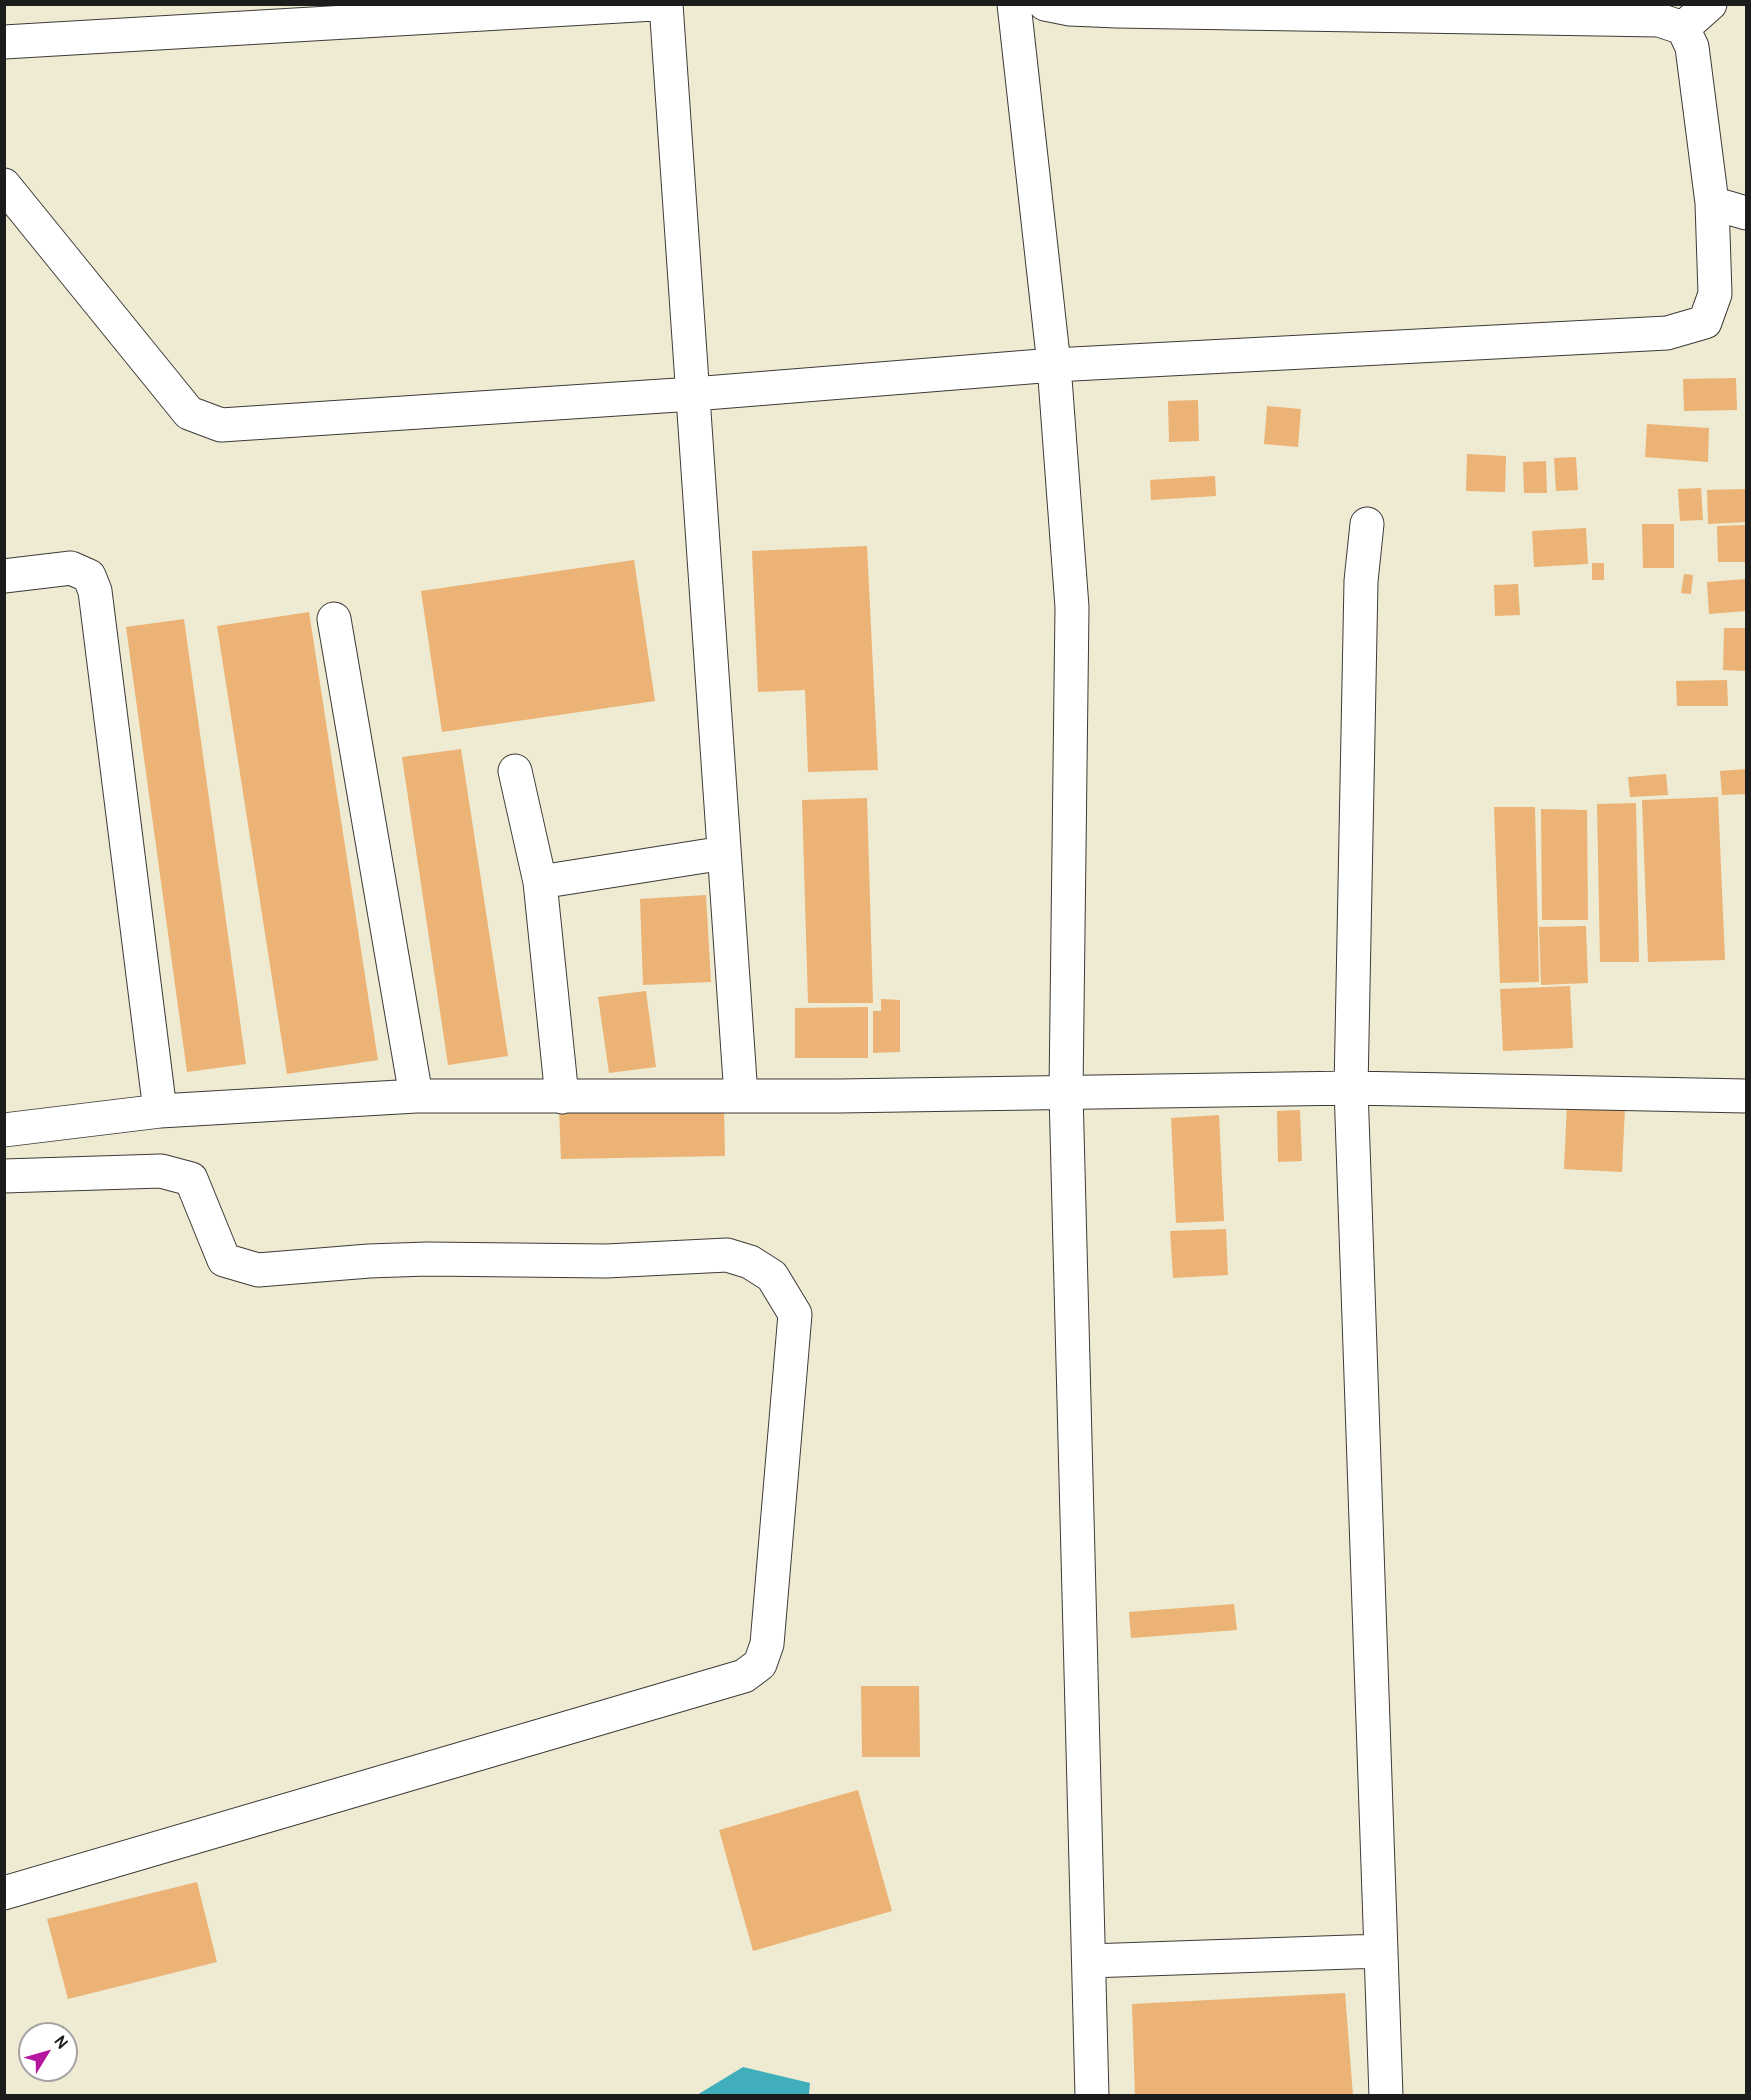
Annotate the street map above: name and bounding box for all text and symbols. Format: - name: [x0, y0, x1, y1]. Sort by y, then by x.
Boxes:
- north arrow: [18, 2022, 78, 2082]
- text: N: [50, 2032, 72, 2053]

